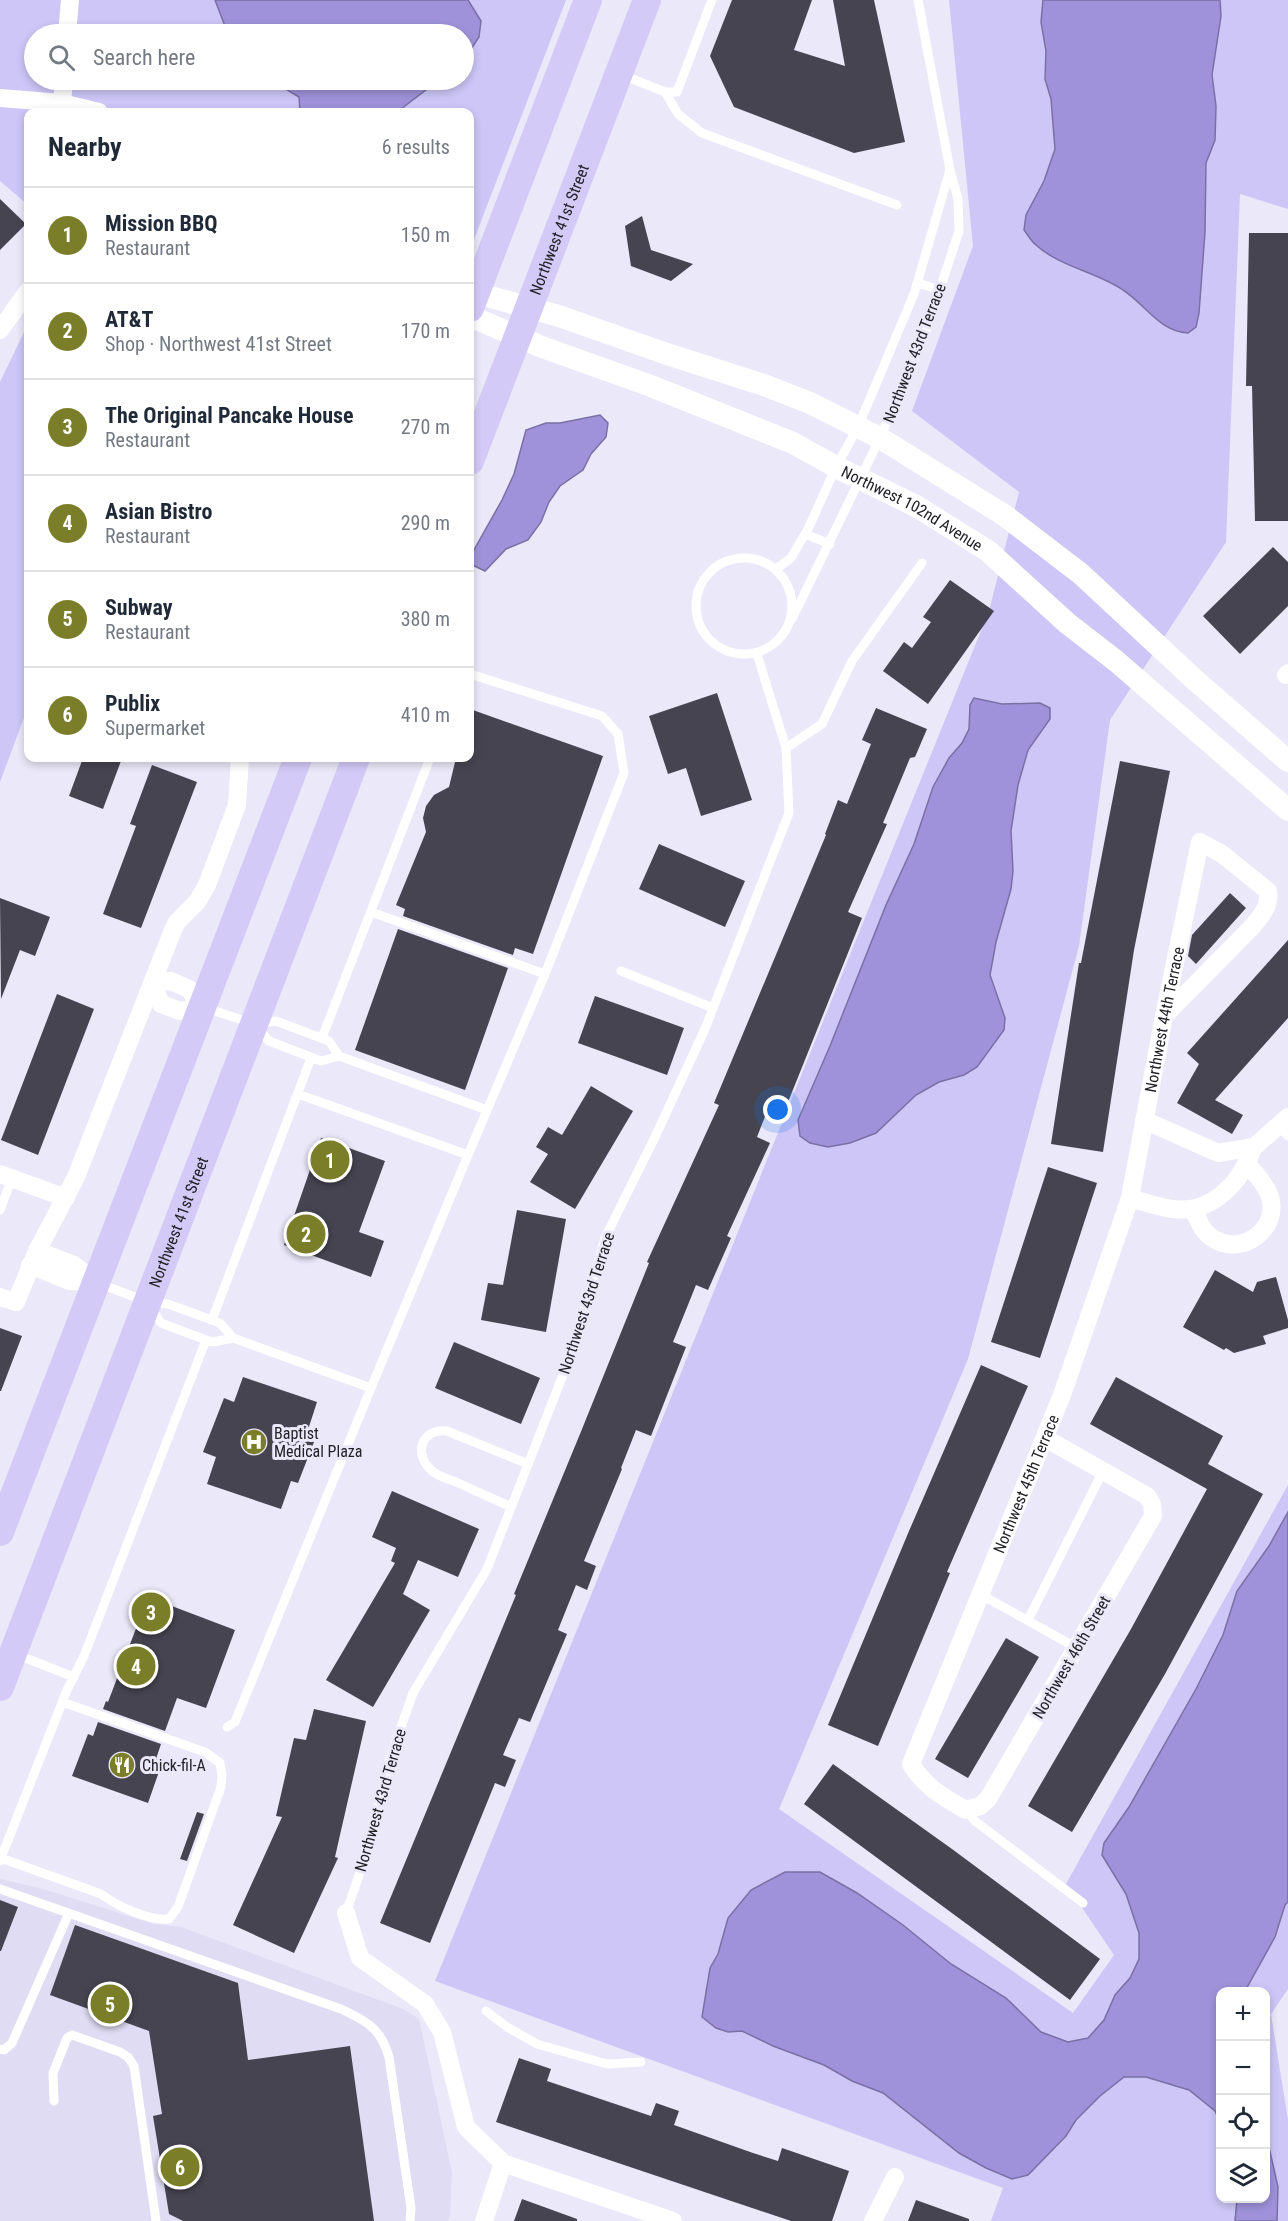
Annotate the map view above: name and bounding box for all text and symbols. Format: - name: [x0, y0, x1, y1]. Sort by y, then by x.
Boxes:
- search box: [24, 24, 474, 90]
- icon: search: [45, 41, 78, 74]
- text: Search here: [93, 45, 195, 70]
- text: Nearby: [48, 132, 122, 162]
- text: 6 results: [382, 135, 450, 159]
- street label: Northwest 41st Street: [526, 161, 593, 298]
- text: Mission BBQ: [105, 211, 218, 236]
- text: 1: [62, 223, 73, 247]
- text: 150 m: [401, 223, 450, 247]
- text: Restaurant: [105, 236, 190, 260]
- street label: Northwest 43rd Terrace: [879, 281, 950, 426]
- text: AT&T: [105, 307, 153, 332]
- text: 2: [62, 319, 73, 343]
- text: 170 m: [401, 319, 450, 343]
- text: Shop · Northwest 41st Street: [105, 332, 332, 356]
- text: The Original Pancake House: [105, 403, 354, 428]
- text: 3: [62, 415, 73, 439]
- text: 270 m: [401, 415, 450, 439]
- text: Restaurant: [105, 428, 190, 452]
- street label: Northwest 102nd Avenue: [838, 462, 986, 555]
- text: Asian Bistro: [105, 499, 212, 524]
- text: 4: [62, 511, 73, 535]
- text: 290 m: [401, 511, 450, 535]
- text: Restaurant: [105, 524, 190, 548]
- text: Subway: [105, 595, 173, 620]
- text: 5: [62, 607, 73, 631]
- text: 380 m: [401, 607, 450, 631]
- text: Restaurant: [105, 620, 190, 644]
- text: Publix: [105, 691, 160, 716]
- text: 6: [62, 703, 73, 727]
- text: 410 m: [401, 703, 450, 727]
- text: Supermarket: [105, 716, 205, 740]
- street label: Northwest 44th Terrace: [1141, 945, 1188, 1094]
- your location: [763, 1095, 792, 1124]
- pin: 1: [310, 1138, 350, 1182]
- street label: Northwest 41st Street: [145, 1154, 212, 1290]
- pin: 2: [286, 1212, 326, 1256]
- street label: Northwest 43rd Terrace: [555, 1230, 618, 1377]
- street label: Northwest 45th Terrace: [989, 1412, 1063, 1556]
- place label: Baptist Medical Plaza: [274, 1424, 362, 1461]
- hospital icon: Baptist Medical Plaza: [239, 1427, 269, 1457]
- pin: 3: [132, 1590, 170, 1634]
- street label: Northwest 46th Street: [1029, 1592, 1114, 1722]
- pin: 4: [116, 1644, 156, 1688]
- street label: Northwest 43rd Terrace: [351, 1726, 410, 1874]
- restaurant icon: Chick-fil-A: [107, 1750, 137, 1780]
- place label: Chick-fil-A: [142, 1756, 206, 1775]
- pin: 5: [90, 1982, 130, 2026]
- map controls: [1216, 1987, 1270, 2203]
- button: +: [1216, 1987, 1270, 2041]
- button: −: [1216, 2041, 1270, 2095]
- button: locate: [1216, 2095, 1270, 2149]
- pin: 6: [160, 2144, 200, 2190]
- button: layers: [1216, 2149, 1270, 2203]

